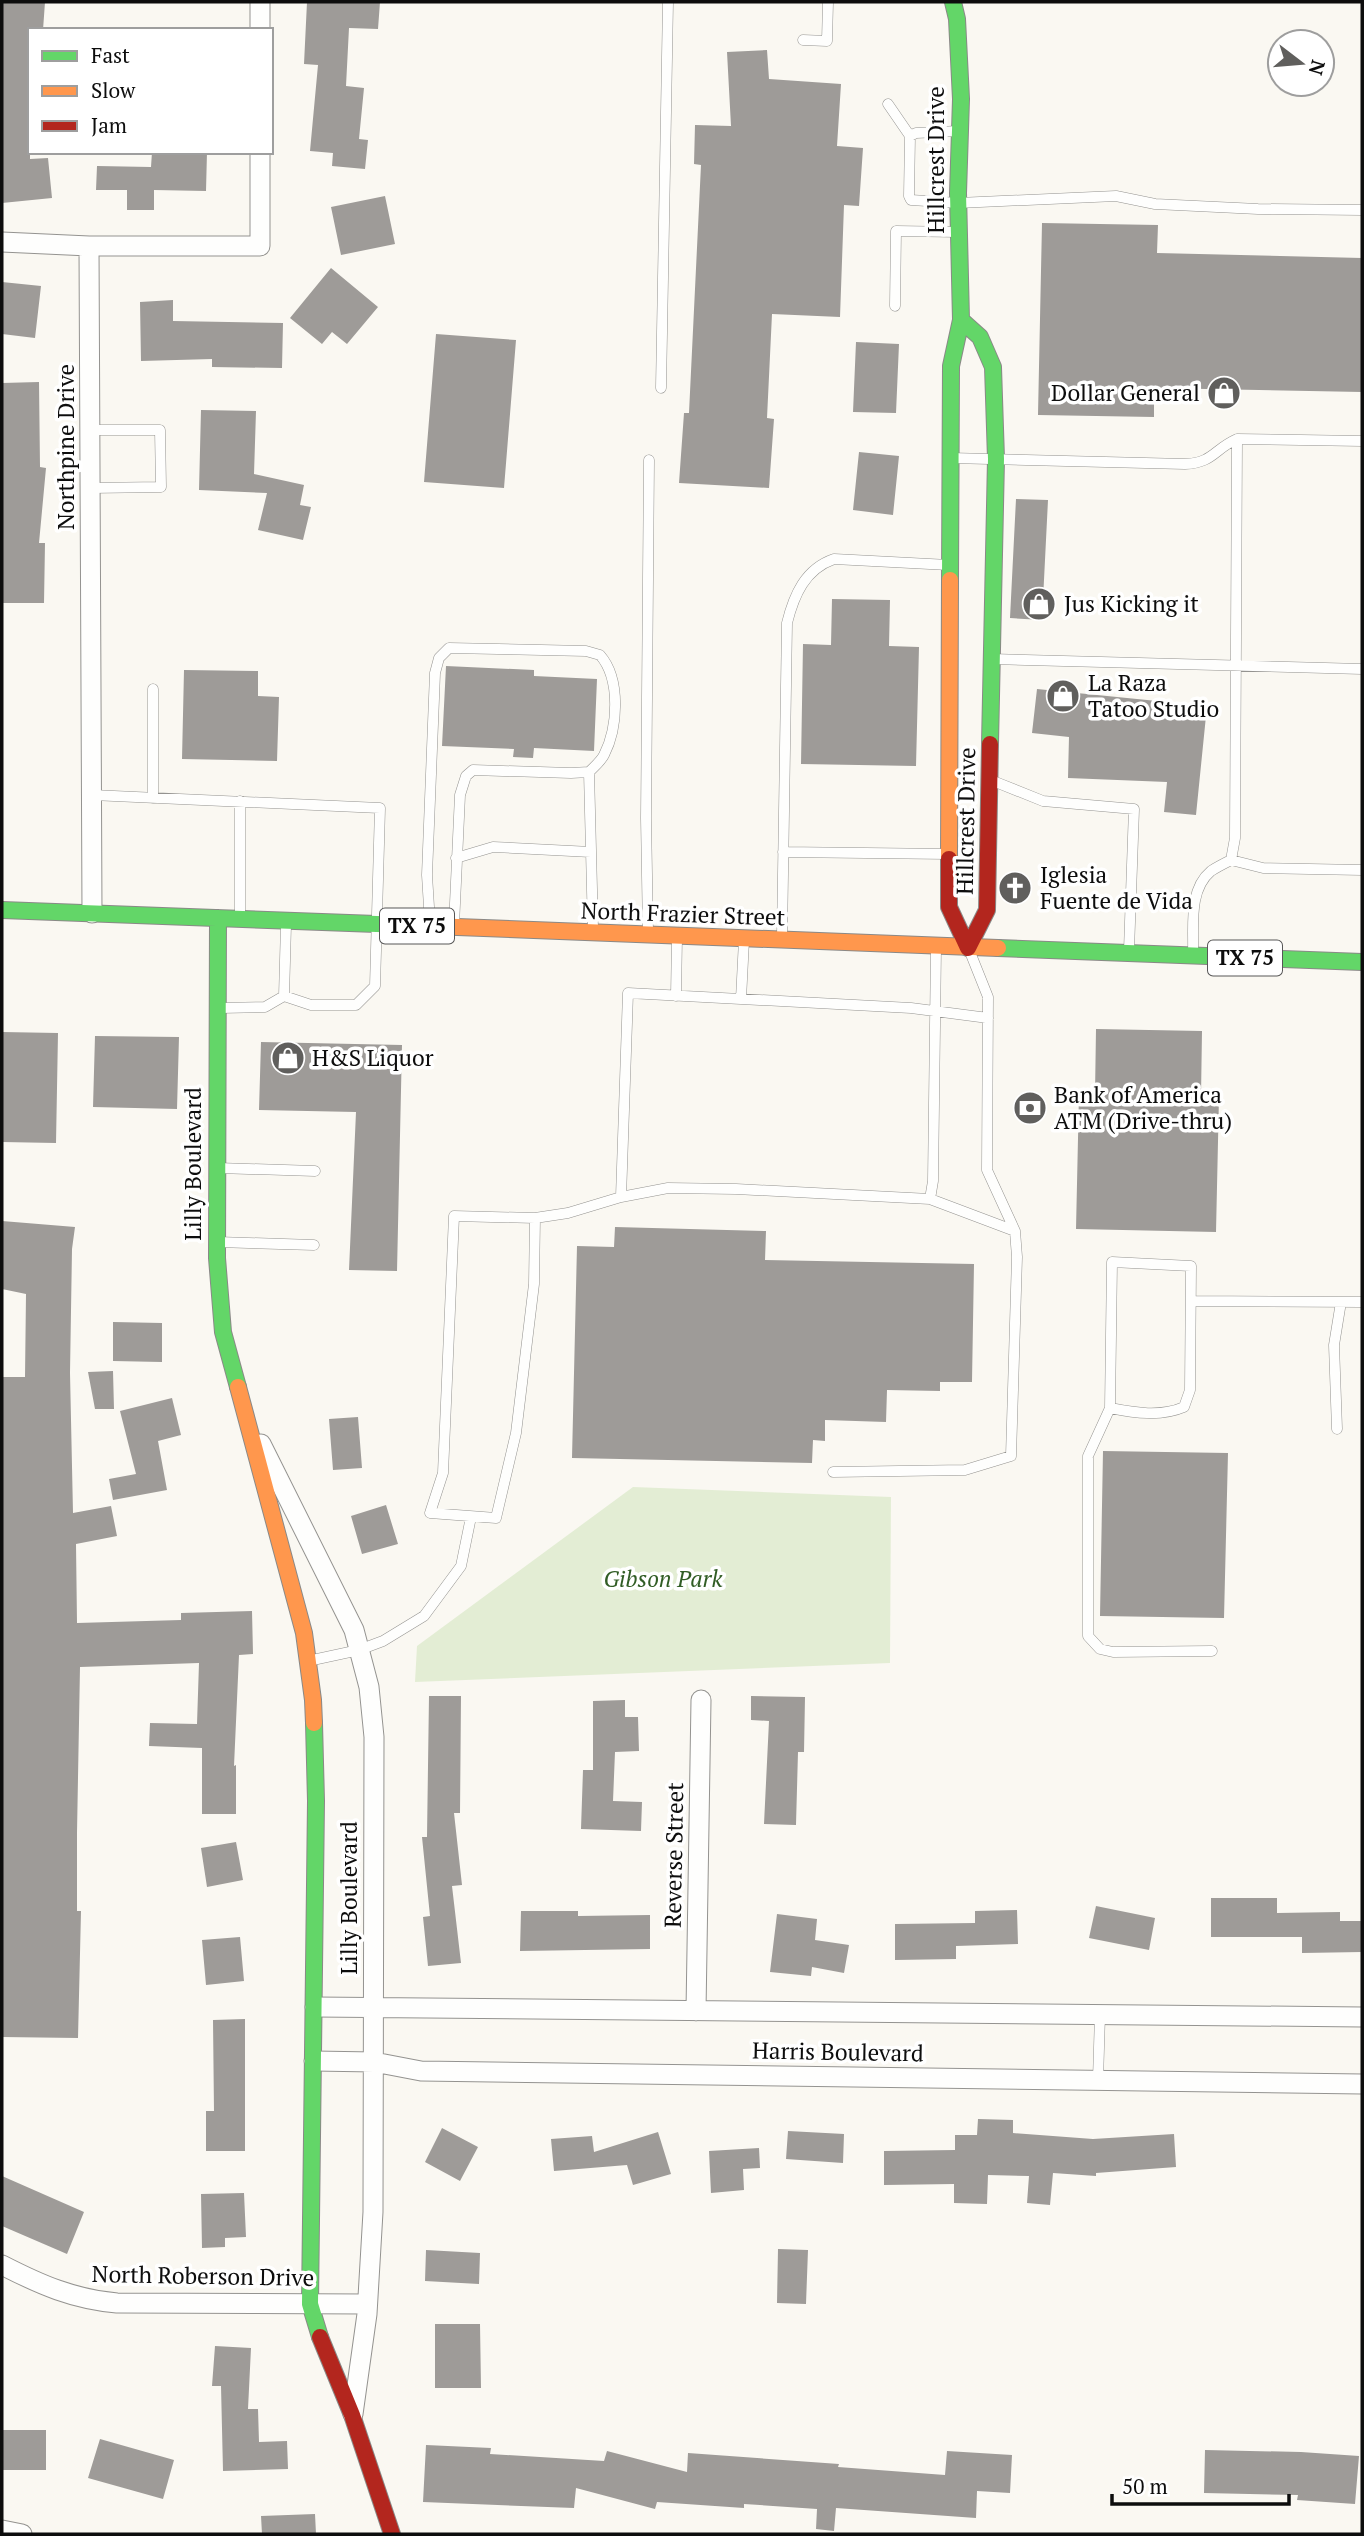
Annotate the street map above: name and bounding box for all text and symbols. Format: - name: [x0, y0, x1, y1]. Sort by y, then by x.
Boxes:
- legend: [28, 28, 273, 154]
- north arrow: [1266, 28, 1336, 98]
- text: Fast: [91, 41, 130, 69]
- text: N: [1304, 57, 1332, 79]
- text: Slow: [91, 76, 136, 104]
- street label: Hillcrest Drive: [920, 86, 951, 234]
- text: Jam: [91, 111, 127, 139]
- street label: Northpine Drive: [50, 364, 81, 530]
- shop icon: Dollar General: [1205, 374, 1243, 412]
- place label: Dollar General: [1051, 377, 1200, 408]
- shop icon: Jus Kicking it: [1020, 585, 1058, 623]
- place label: Jus Kicking it: [1064, 588, 1199, 619]
- place label: La Raza Tatoo Studio: [1088, 667, 1219, 724]
- shop icon: La Raza Tatoo Studio: [1044, 677, 1082, 715]
- street label: Hillcrest Drive: [949, 747, 982, 895]
- place label: Iglesia Fuente de Vida: [1040, 859, 1193, 916]
- church icon: Iglesia Fuente de Vida: [996, 869, 1034, 907]
- street label: North Frazier Street: [580, 894, 786, 933]
- road number: TX 75: [380, 908, 454, 944]
- road number: TX 75: [1208, 940, 1282, 976]
- shop icon: H&S Liquor: [269, 1039, 307, 1077]
- place label: H&S Liquor: [312, 1042, 434, 1073]
- place label: Bank of America ATM (Drive-thru): [1054, 1079, 1232, 1136]
- street label: Lilly Boulevard: [177, 1087, 208, 1241]
- bank icon: Bank of America ATM (Drive-thru): [1011, 1089, 1049, 1127]
- park label: Gibson Park: [603, 1563, 723, 1594]
- street label: Reverse Street: [657, 1782, 690, 1928]
- street label: Lilly Boulevard: [333, 1821, 364, 1975]
- street label: Harris Boulevard: [752, 2035, 924, 2068]
- street label: North Roberson Drive: [91, 2258, 315, 2293]
- scale bar: [1112, 2462, 1289, 2506]
- text: 50 m: [1122, 2472, 1168, 2500]

